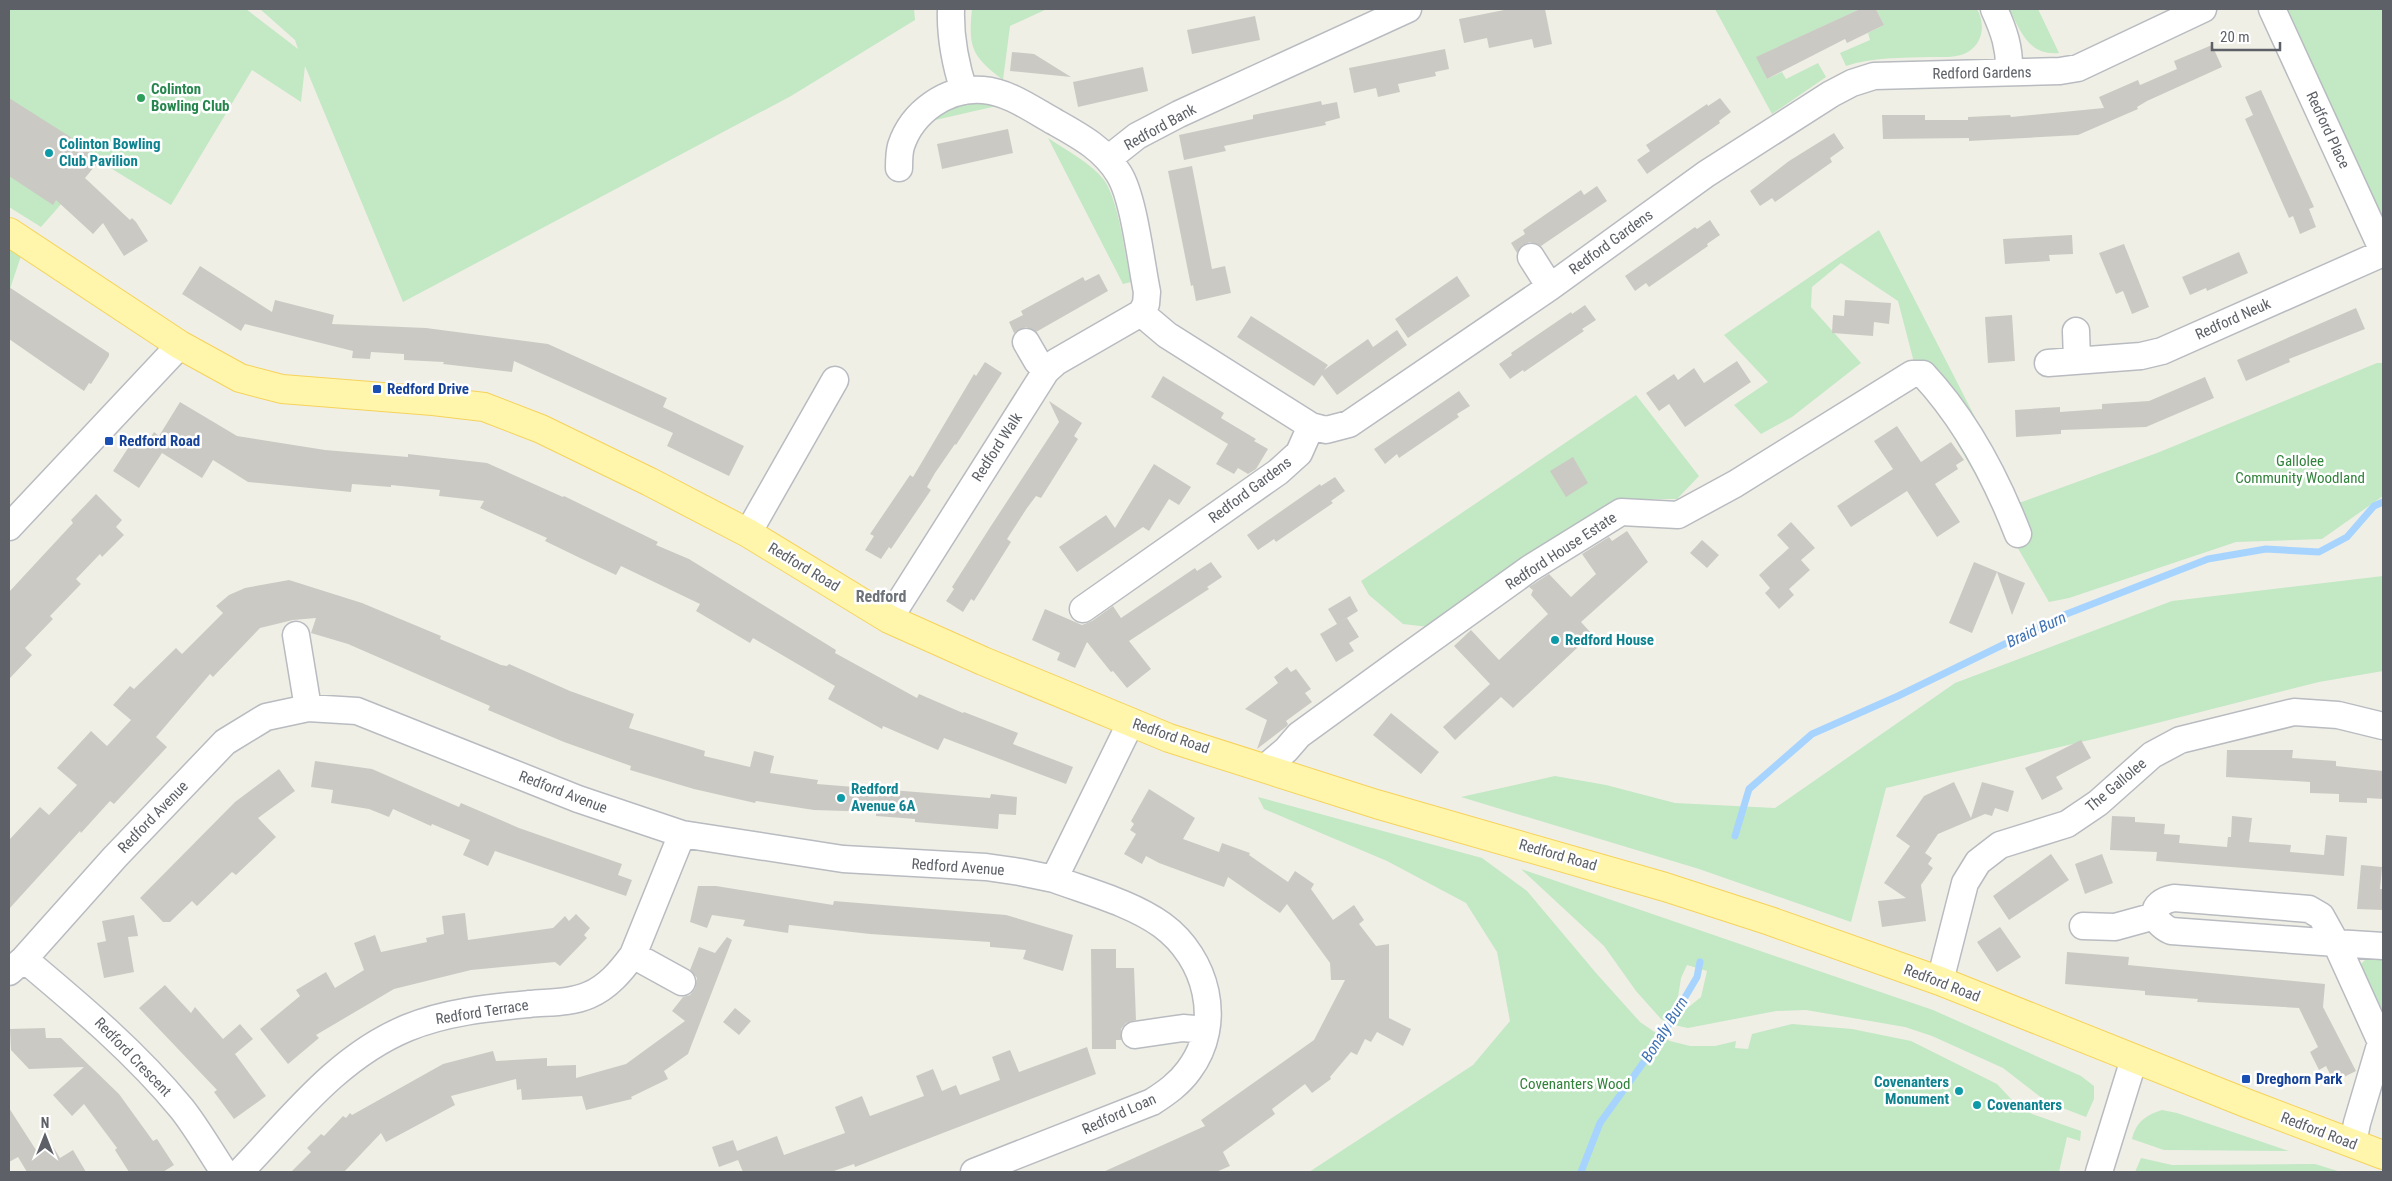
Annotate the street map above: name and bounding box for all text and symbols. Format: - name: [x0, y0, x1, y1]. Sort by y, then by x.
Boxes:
- scale bar: [2212, 20, 2280, 52]
- text: 20 m: [2220, 28, 2250, 46]
- street label: Redford Gardens: [1932, 63, 2032, 83]
- place label: Colinton Bowling Club: [151, 80, 229, 115]
- street label: Redford Place: [2302, 89, 2354, 171]
- marker: Colinton Bowling Club: [135, 92, 147, 104]
- street label: Redford Bank: [1121, 100, 1199, 154]
- place label: Colinton Bowling Club Pavilion: [59, 135, 161, 170]
- marker: Colinton Bowling Club Pavilion: [43, 147, 55, 159]
- street label: Redford Gardens: [1566, 206, 1656, 278]
- street label: Redford Neuk: [2193, 294, 2274, 344]
- place label: Redford Drive: [387, 380, 469, 398]
- marker: Redford Drive: [371, 383, 383, 395]
- street label: Redford Walk: [968, 409, 1026, 485]
- place label: Redford Road: [119, 432, 200, 450]
- marker: Redford Road: [103, 435, 115, 447]
- park label: Gallolee Community Woodland: [2235, 452, 2365, 487]
- street label: Redford Gardens: [1205, 453, 1295, 527]
- street label: Redford House Estate: [1502, 508, 1620, 594]
- street label: Redford Road: [765, 539, 843, 595]
- district label: Redford: [856, 587, 906, 606]
- water label: Braid Burn: [2003, 607, 2069, 651]
- place label: Redford House: [1565, 631, 1654, 649]
- marker: Redford House: [1549, 634, 1561, 646]
- street label: Redford Road: [1130, 714, 1212, 758]
- street label: The Gallolee: [2082, 754, 2150, 816]
- street label: Redford Avenue: [516, 767, 610, 817]
- street label: Redford Avenue: [114, 777, 192, 857]
- place label: Redford Avenue 6A: [851, 780, 915, 815]
- marker: Redford Avenue 6A: [835, 792, 847, 804]
- street label: Redford Road: [1517, 835, 1599, 875]
- street label: Redford Avenue: [911, 855, 1005, 879]
- street label: Redford Road: [1901, 960, 1983, 1006]
- water label: Bonaly Burn: [1637, 993, 1692, 1065]
- street label: Redford Terrace: [434, 996, 530, 1028]
- street label: Redford Crescent: [91, 1014, 175, 1100]
- place label: Dreghorn Park: [2256, 1070, 2343, 1088]
- place label: Covenanters Monument: [1874, 1073, 1949, 1108]
- marker: Dreghorn Park: [2240, 1073, 2252, 1085]
- park label: Covenanters Wood: [1519, 1075, 1631, 1093]
- marker: Covenanters Monument: [1953, 1085, 1965, 1097]
- street label: Redford Loan: [1079, 1090, 1159, 1138]
- place label: Covenanters: [1987, 1096, 2062, 1114]
- marker: Covenanters: [1971, 1099, 1983, 1111]
- street label: Redford Road: [2278, 1108, 2360, 1154]
- north arrow: [20, 1111, 70, 1161]
- text: N: [41, 1115, 49, 1131]

